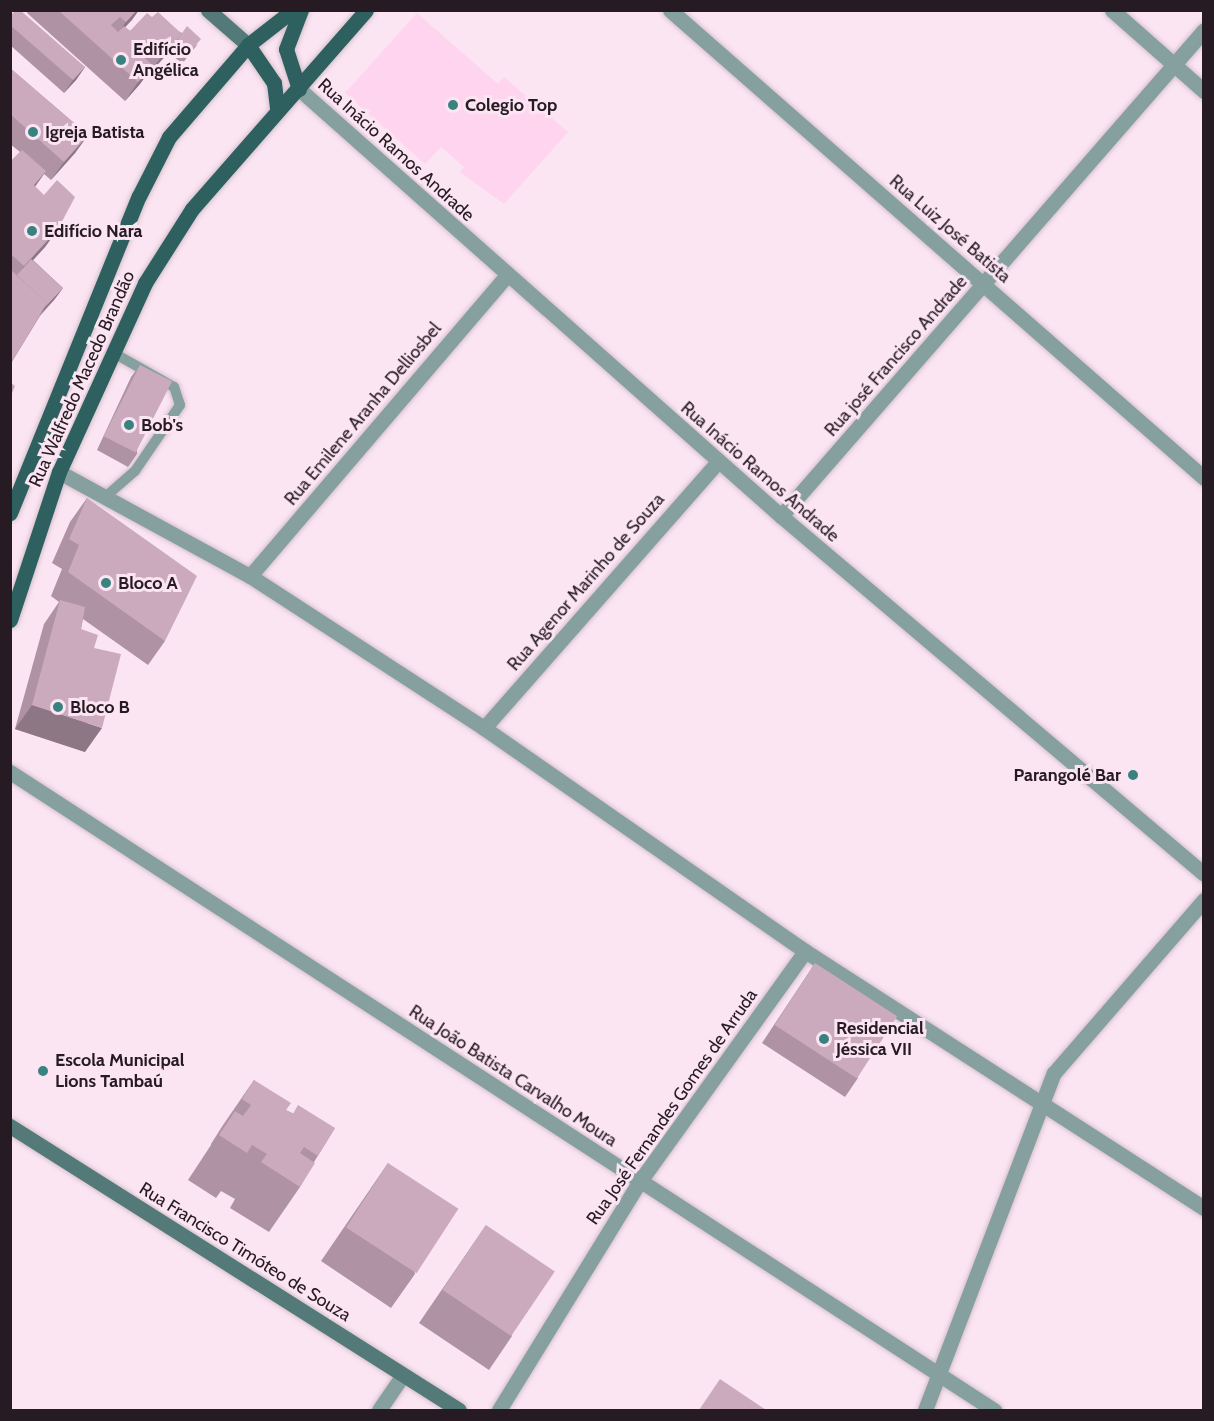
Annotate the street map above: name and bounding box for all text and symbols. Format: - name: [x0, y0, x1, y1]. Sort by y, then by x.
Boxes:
- place label: Edifício Angélica: [133, 39, 199, 82]
- marker: Edifício Angélica: [114, 53, 128, 67]
- street label: Rua Inácio Ramos Andrade: [313, 74, 479, 226]
- place label: Colegio Top: [465, 94, 557, 116]
- marker: Colegio Top: [446, 98, 460, 112]
- place label: Igreja Batista: [45, 121, 145, 143]
- marker: Igreja Batista: [26, 125, 40, 139]
- street label: Rua Luiz José Batista: [885, 170, 1015, 288]
- place label: Edifício Nara: [44, 220, 142, 242]
- marker: Edifício Nara: [25, 224, 39, 238]
- street label: Rua Walfredo Macedo Brandão: [24, 268, 140, 490]
- street label: Rua josé Francisco Andrade: [820, 271, 972, 441]
- street label: Rua Emilene Aranha Delliosbel: [280, 318, 446, 510]
- street label: Rua Inácio Ramos Andrade: [676, 397, 844, 547]
- place label: Bob's: [141, 414, 183, 436]
- marker: Bob's: [122, 418, 136, 432]
- street label: Rua Agenor Marinho de Souza: [503, 489, 669, 675]
- place label: Bloco A: [118, 572, 178, 594]
- marker: Bloco A: [99, 576, 113, 590]
- place label: Bloco B: [70, 696, 130, 718]
- marker: Bloco B: [51, 700, 65, 714]
- place label: Parangolé Bar: [1013, 764, 1121, 786]
- marker: Parangolé Bar: [1126, 768, 1140, 782]
- street label: Rua José Fernandes Gomes de Arruda: [582, 985, 762, 1229]
- street label: Rua João Batista Carvalho Moura: [405, 1001, 621, 1151]
- place label: Residencial Jéssica VII: [836, 1018, 924, 1060]
- marker: Residencial Jéssica VII: [817, 1032, 831, 1046]
- place label: Escola Municipal Lions Tambaú: [55, 1050, 184, 1092]
- marker: Escola Municipal Lions Tambaú: [36, 1064, 50, 1078]
- street label: Rua Francisco Timóteo de Souza: [135, 1178, 355, 1326]

